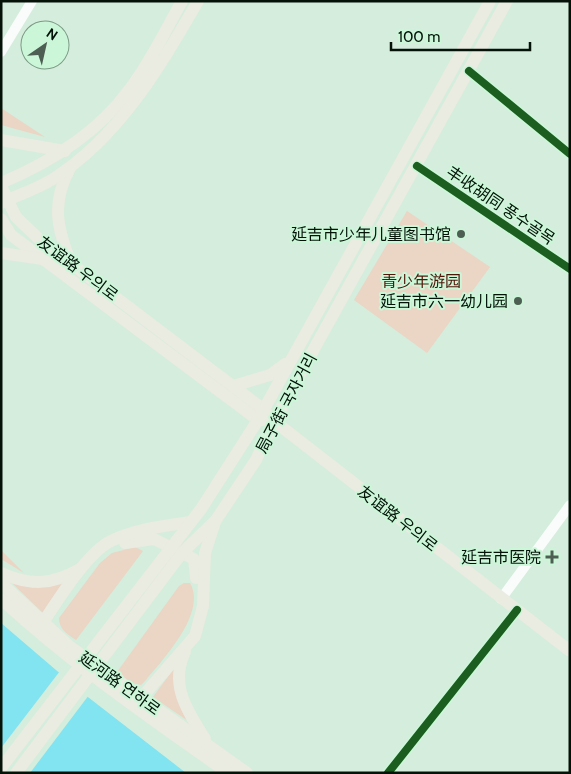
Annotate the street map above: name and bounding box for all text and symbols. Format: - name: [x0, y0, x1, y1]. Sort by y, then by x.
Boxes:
- north arrow: [20, 20, 70, 70]
- scale bar: [391, 20, 530, 52]
- text: N: [43, 24, 61, 44]
- text: 100 m: [398, 28, 440, 46]
- street label: 丰收胡同 풍수골목: [443, 162, 559, 249]
- place label: 延吉市少年儿童图书馆: [291, 225, 451, 244]
- marker: 延吉市少年儿童图书馆: [455, 228, 467, 240]
- street label: 友谊路 우의로: [34, 232, 122, 305]
- park label: 青少年游园: [381, 272, 461, 291]
- place label: 延吉市六一幼儿园: [380, 292, 508, 311]
- marker: 延吉市六一幼儿园: [512, 295, 524, 307]
- street label: 局子街 국자거리: [252, 350, 321, 456]
- street label: 友谊路 우의로: [354, 481, 441, 556]
- place label: 延吉市医院: [461, 548, 541, 567]
- marker: 延吉市医院: [545, 550, 559, 564]
- street label: 延河路 연하로: [75, 648, 164, 719]

